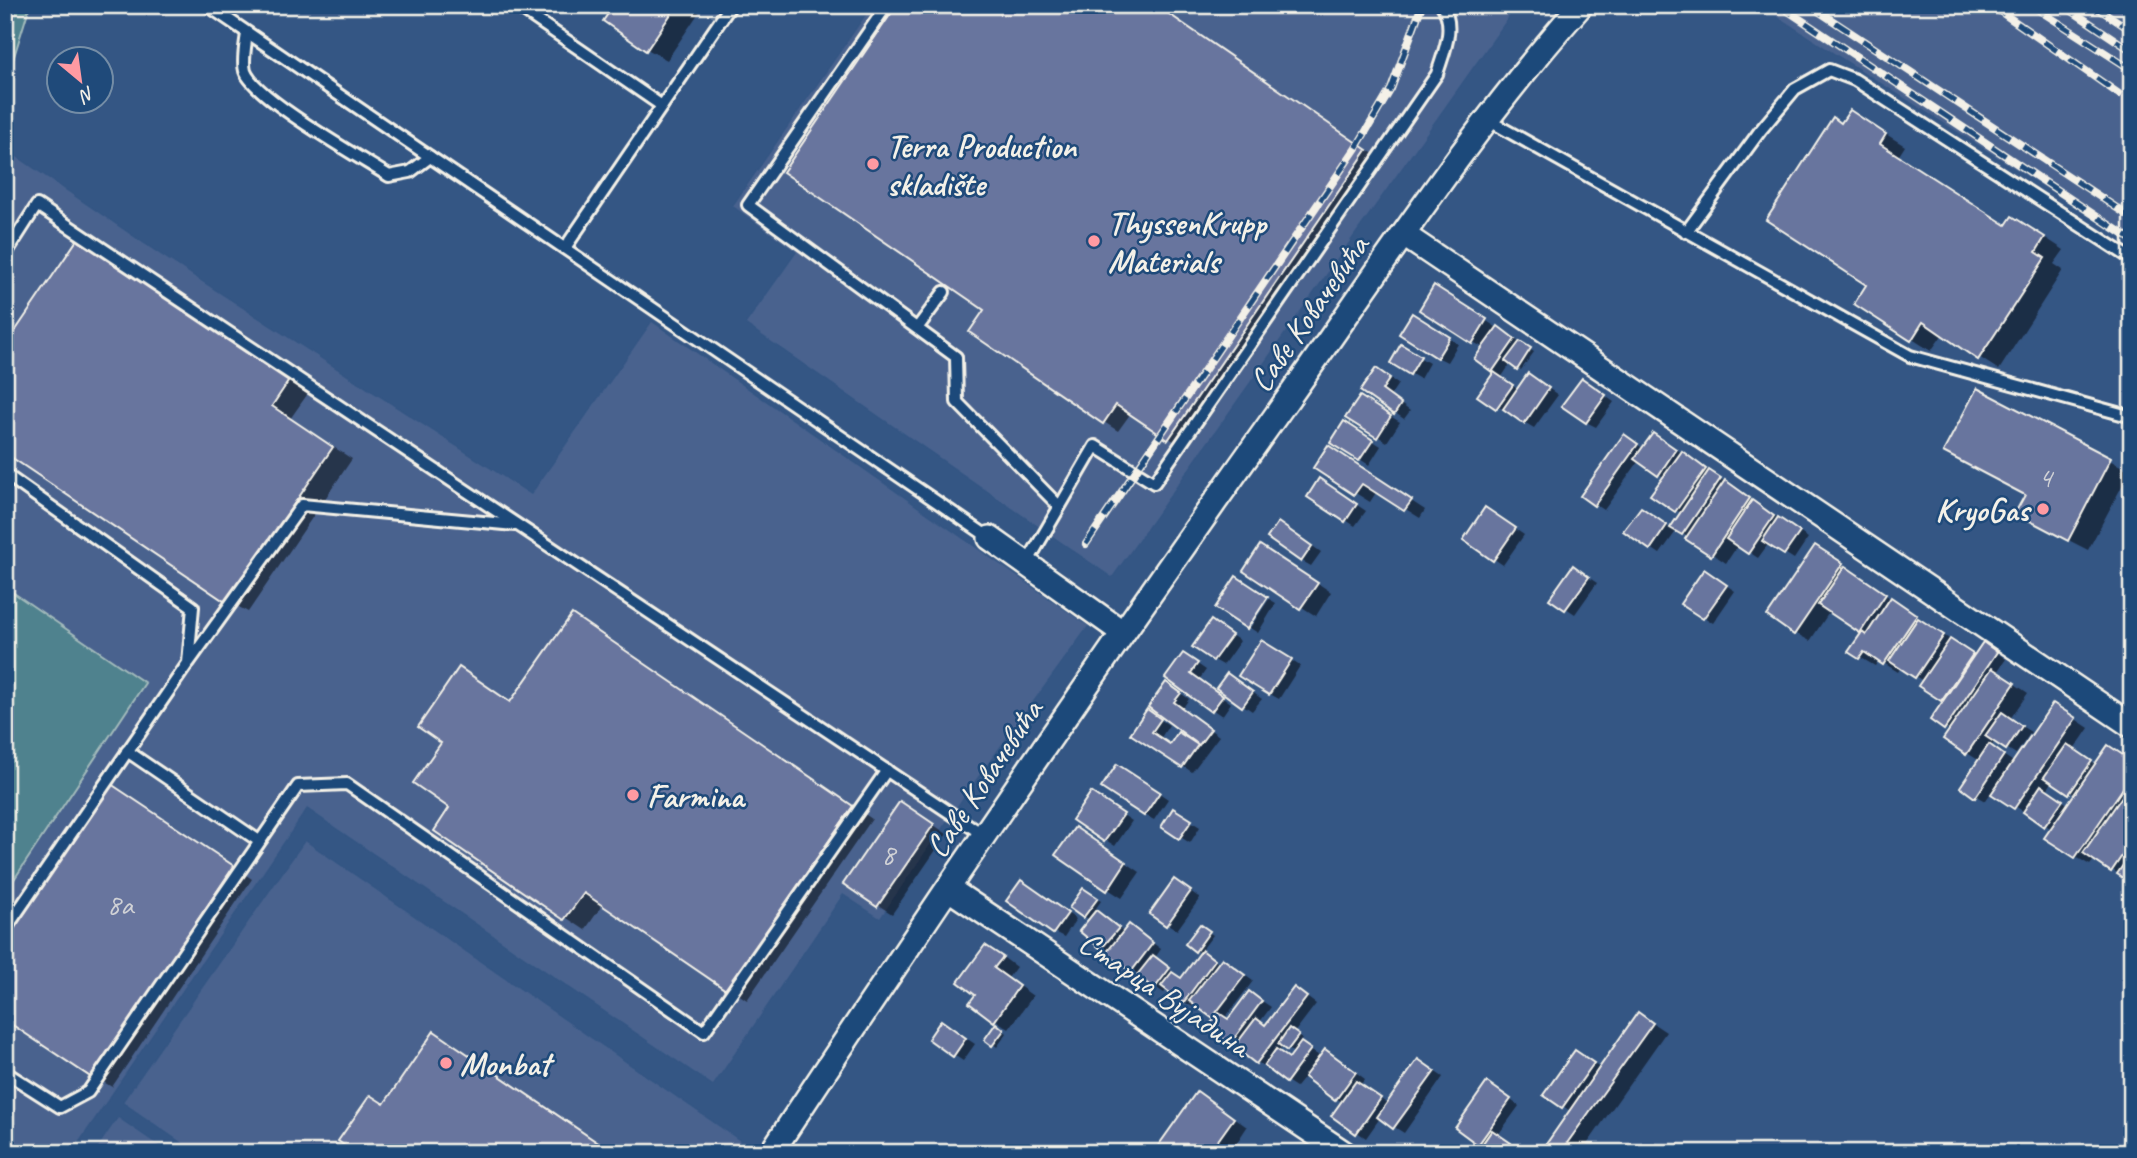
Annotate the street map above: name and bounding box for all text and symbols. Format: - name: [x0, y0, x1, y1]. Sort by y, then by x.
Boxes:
- north arrow: [46, 46, 116, 116]
- text: N: [74, 81, 99, 109]
- place label: Terra Production skladište: [887, 125, 1077, 205]
- marker: Terra Production skladište: [865, 156, 881, 172]
- place label: ThyssenKrupp Materials: [1108, 202, 1268, 282]
- street label: Саве Ковачевића: [1239, 225, 1380, 400]
- marker: ThyssenKrupp Materials: [1086, 233, 1102, 249]
- house number: 4: [2038, 458, 2054, 496]
- place label: KryoGas: [1935, 489, 2032, 531]
- marker: KryoGas: [2035, 501, 2051, 517]
- street label: Саве Ковачевића: [916, 689, 1054, 866]
- place label: Farmina: [647, 775, 747, 817]
- marker: Farmina: [625, 787, 641, 803]
- house number: 8: [881, 835, 897, 873]
- house number: 8a: [107, 885, 135, 923]
- street label: Старца Вујадина: [1071, 921, 1260, 1068]
- place label: Monbat: [460, 1043, 555, 1085]
- marker: Monbat: [438, 1055, 454, 1071]

